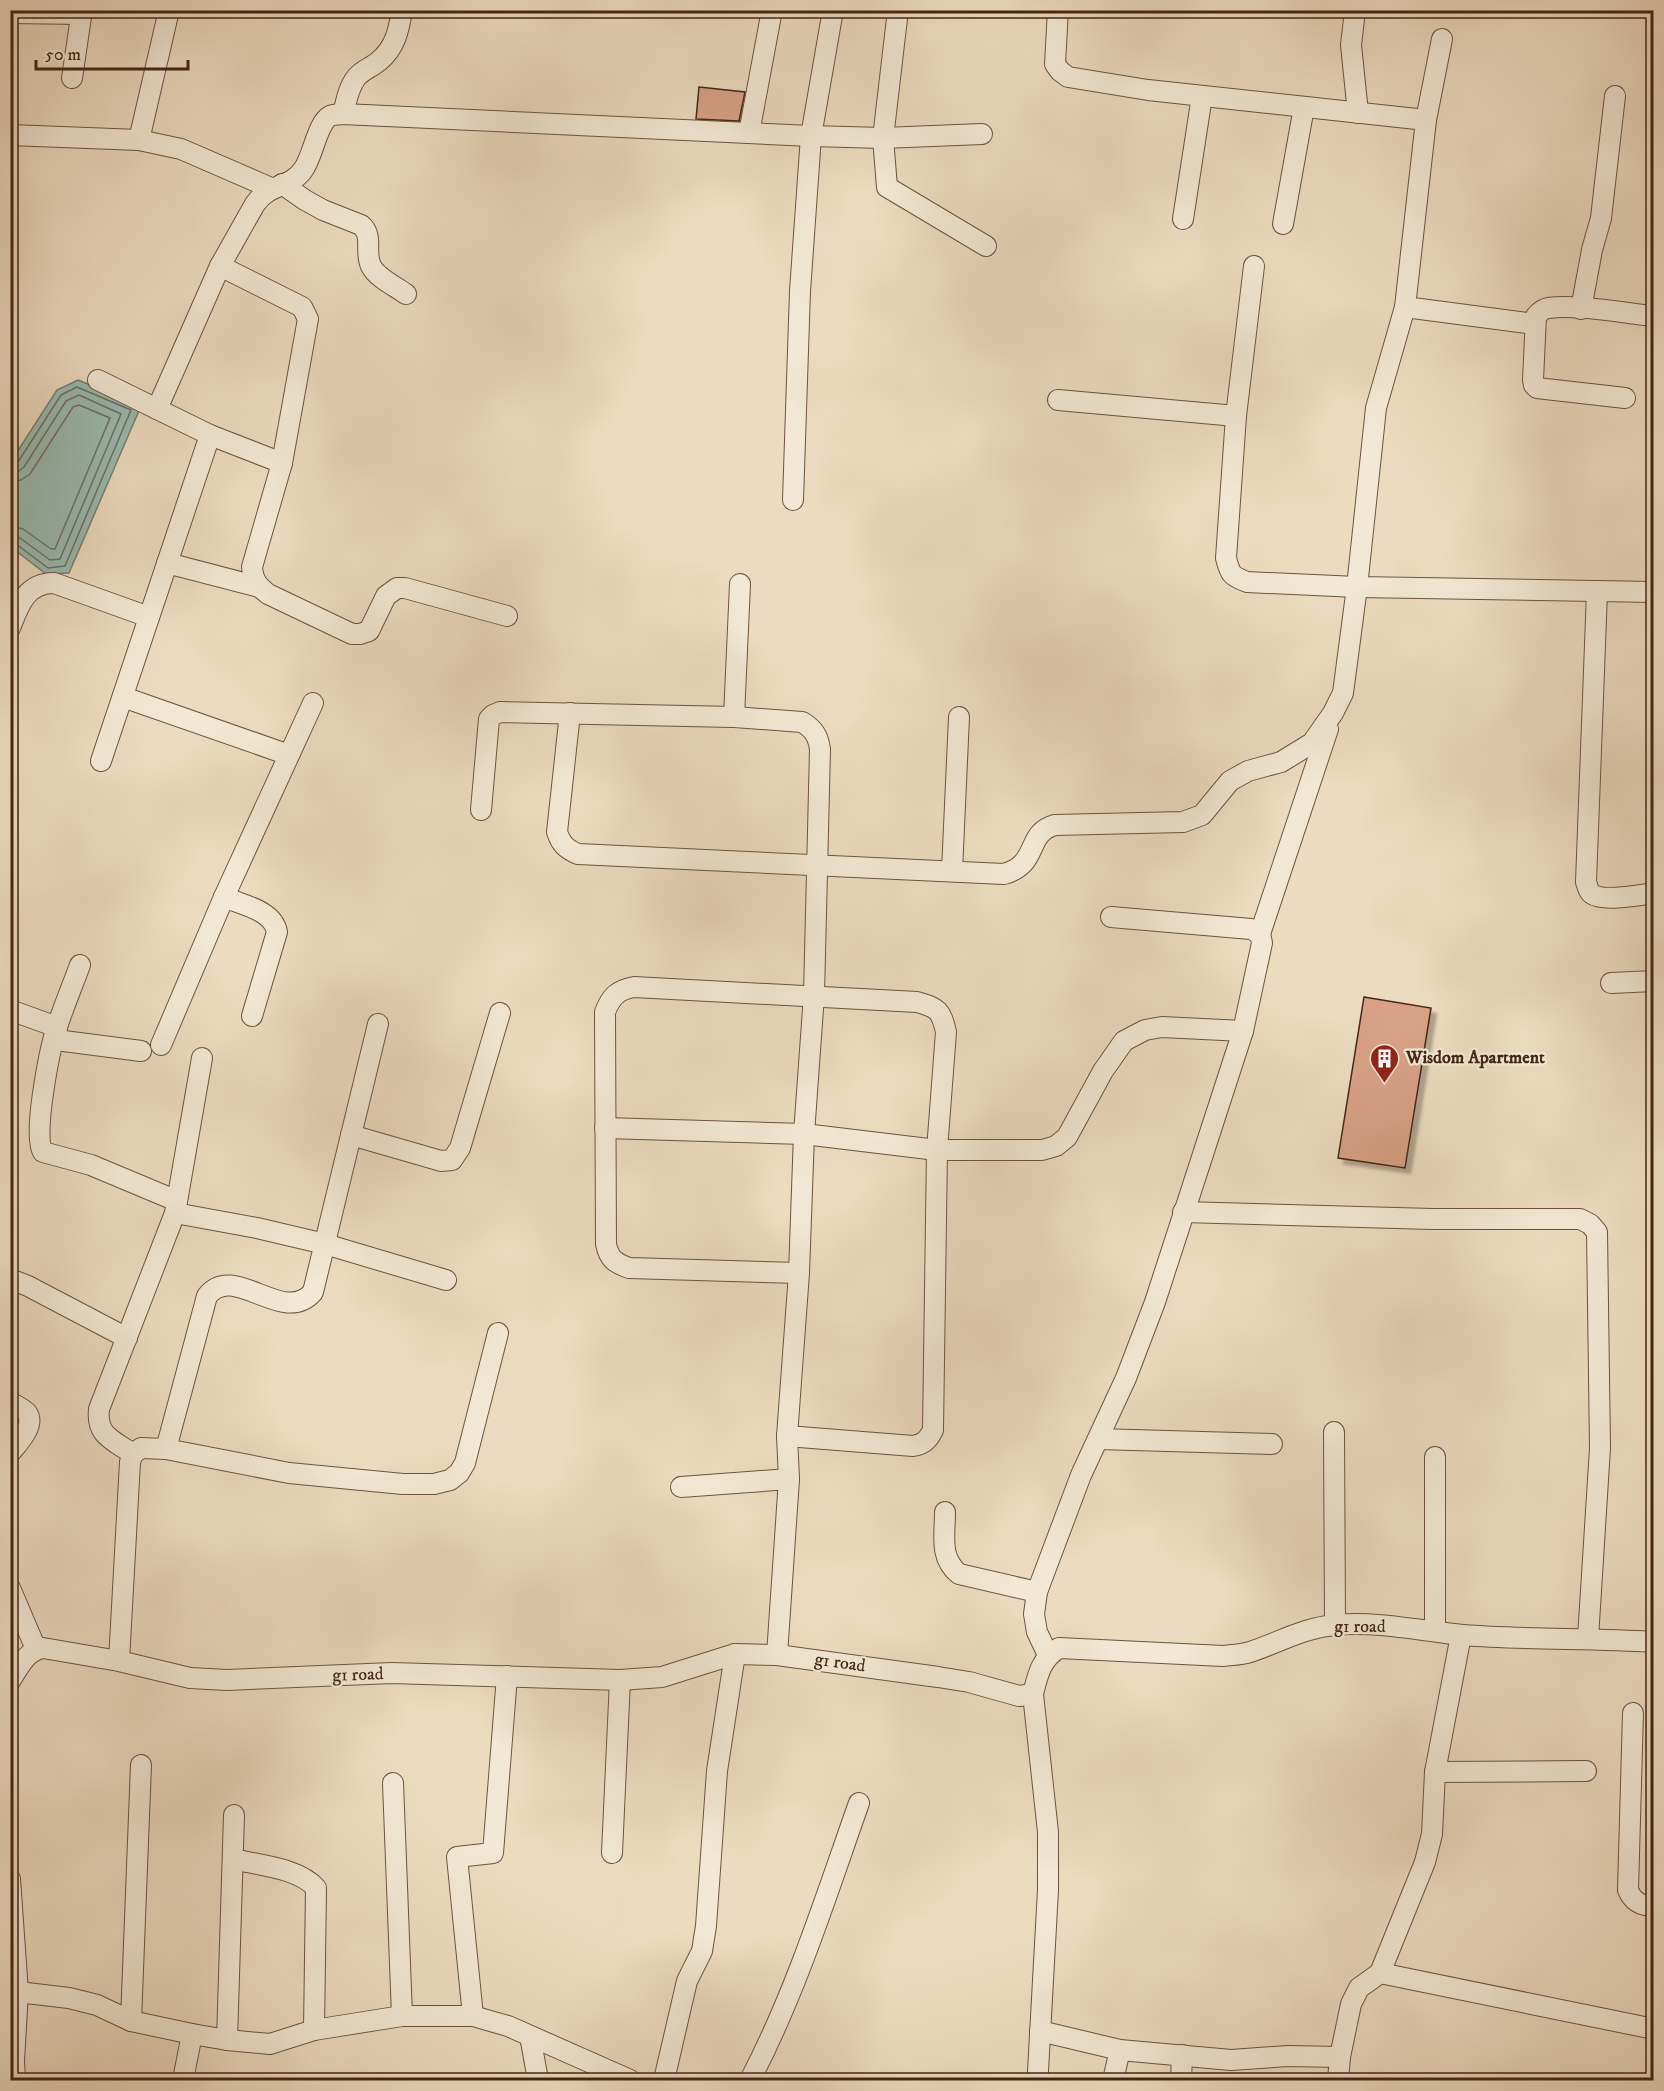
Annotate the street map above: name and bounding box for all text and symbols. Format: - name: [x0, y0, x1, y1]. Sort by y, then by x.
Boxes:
- scale bar: [36, 33, 188, 71]
- text: 50 m: [45, 44, 81, 66]
- building icon: Wisdom Apartment: [1369, 1042, 1401, 1084]
- place label: Wisdom Apartment: [1405, 1047, 1545, 1069]
- street label: g1 road: [1334, 1616, 1386, 1638]
- street label: g1 road: [813, 1649, 867, 1677]
- street label: g1 road: [332, 1663, 384, 1687]

